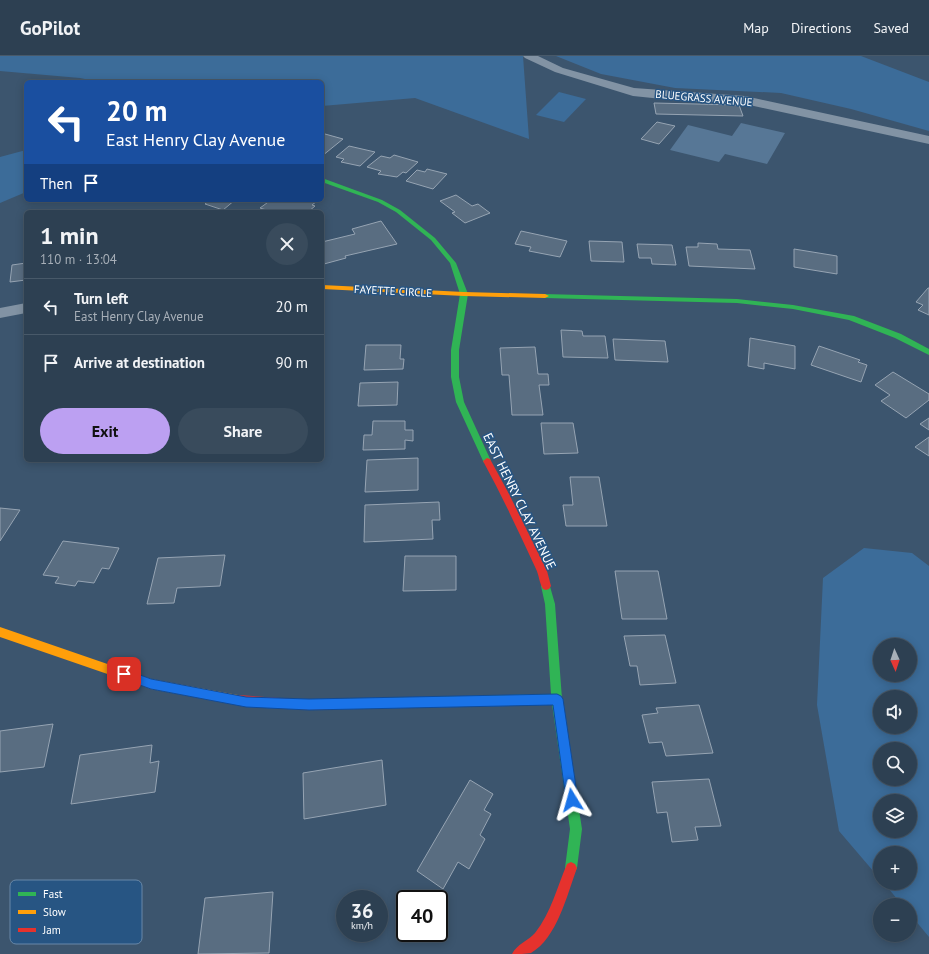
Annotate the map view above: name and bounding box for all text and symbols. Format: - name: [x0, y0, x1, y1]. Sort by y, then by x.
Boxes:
- text: GoPilot: [20, 16, 80, 40]
- text: Map: [743, 19, 769, 37]
- text: Directions: [791, 19, 851, 37]
- text: Saved: [873, 19, 909, 37]
- street label: BLUEGRASS AVENUE: [655, 87, 753, 109]
- text: 20 m: [106, 92, 167, 129]
- icon: left: [40, 96, 92, 148]
- text: East Henry Clay Avenue: [106, 128, 285, 151]
- icon: arrive: [80, 172, 102, 194]
- text: Then: [40, 174, 72, 193]
- text: 1 min: [40, 220, 99, 251]
- button: close: [266, 223, 308, 265]
- text: 110 m · 13:04: [40, 251, 117, 268]
- street label: FAYETTE CIRCLE: [354, 282, 432, 300]
- text: Turn left: [74, 289, 128, 308]
- icon: left: [40, 296, 62, 318]
- text: 20 m: [275, 297, 308, 316]
- text: East Henry Clay Avenue: [74, 308, 204, 325]
- icon: arrive: [40, 352, 62, 374]
- text: Arrive at destination: [74, 353, 205, 372]
- text: 90 m: [275, 353, 308, 372]
- button: Exit: [40, 408, 170, 454]
- button: Share: [178, 408, 308, 454]
- street label: EAST HENRY CLAY AVENUE: [479, 430, 560, 572]
- north arrow: [873, 638, 917, 682]
- map controls: [873, 638, 917, 942]
- pin: [107, 657, 141, 691]
- icon: arrive: [113, 663, 135, 685]
- button: sound: [873, 690, 917, 734]
- button: search: [873, 742, 917, 786]
- position arrow: [551, 779, 593, 821]
- button: layers: [873, 794, 917, 838]
- button: +: [873, 846, 917, 890]
- legend: [10, 880, 142, 944]
- text: Fast: [43, 887, 63, 901]
- speed limit sign: 40: [396, 890, 448, 942]
- text: 36: [351, 898, 373, 924]
- button: −: [873, 898, 917, 942]
- text: Slow: [43, 905, 66, 919]
- text: km/h: [351, 919, 373, 932]
- text: Jam: [42, 923, 61, 937]

